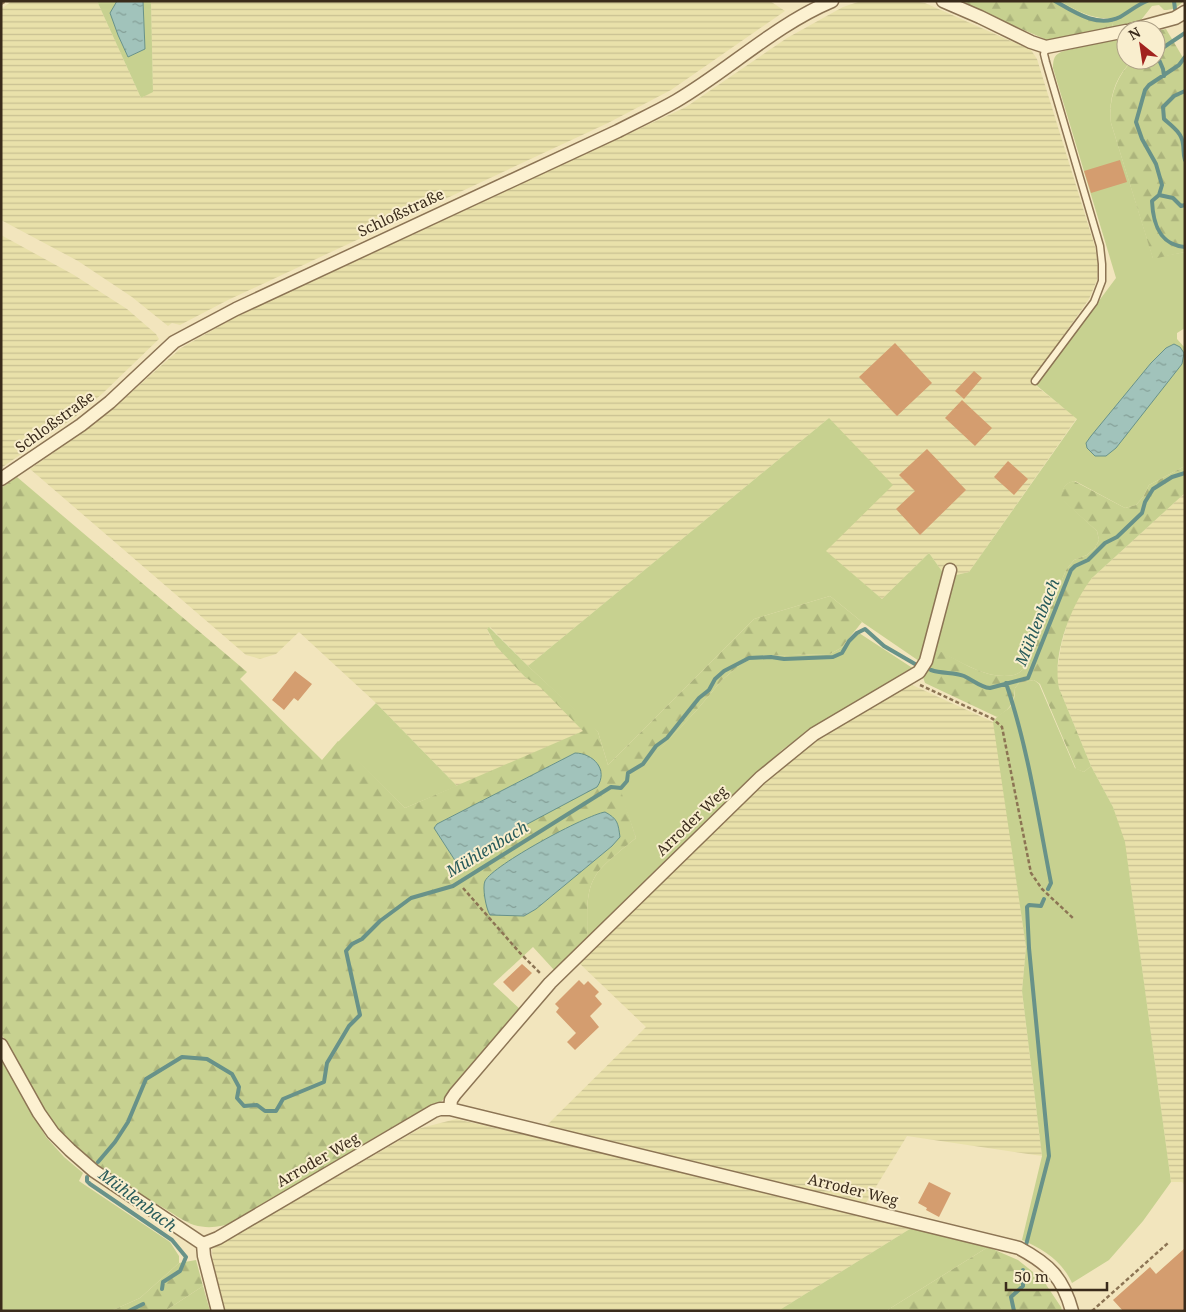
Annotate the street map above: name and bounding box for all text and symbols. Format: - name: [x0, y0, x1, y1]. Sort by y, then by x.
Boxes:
- north arrow: [1116, 20, 1166, 70]
- text: N: [1125, 22, 1144, 44]
- street label: Schloßstraße: [354, 183, 447, 241]
- street label: Schloßstraße: [11, 386, 98, 457]
- water label: Mühlenbach: [1009, 575, 1065, 670]
- street label: Arroder Weg: [651, 781, 732, 860]
- water label: Mühlenbach: [441, 816, 533, 883]
- street label: Arroder Weg: [272, 1127, 363, 1191]
- water label: Mühlenbach: [94, 1163, 182, 1237]
- street label: Arroder Weg: [806, 1168, 901, 1210]
- scale bar: [1006, 1260, 1107, 1292]
- text: 50 m: [1014, 1266, 1049, 1286]

